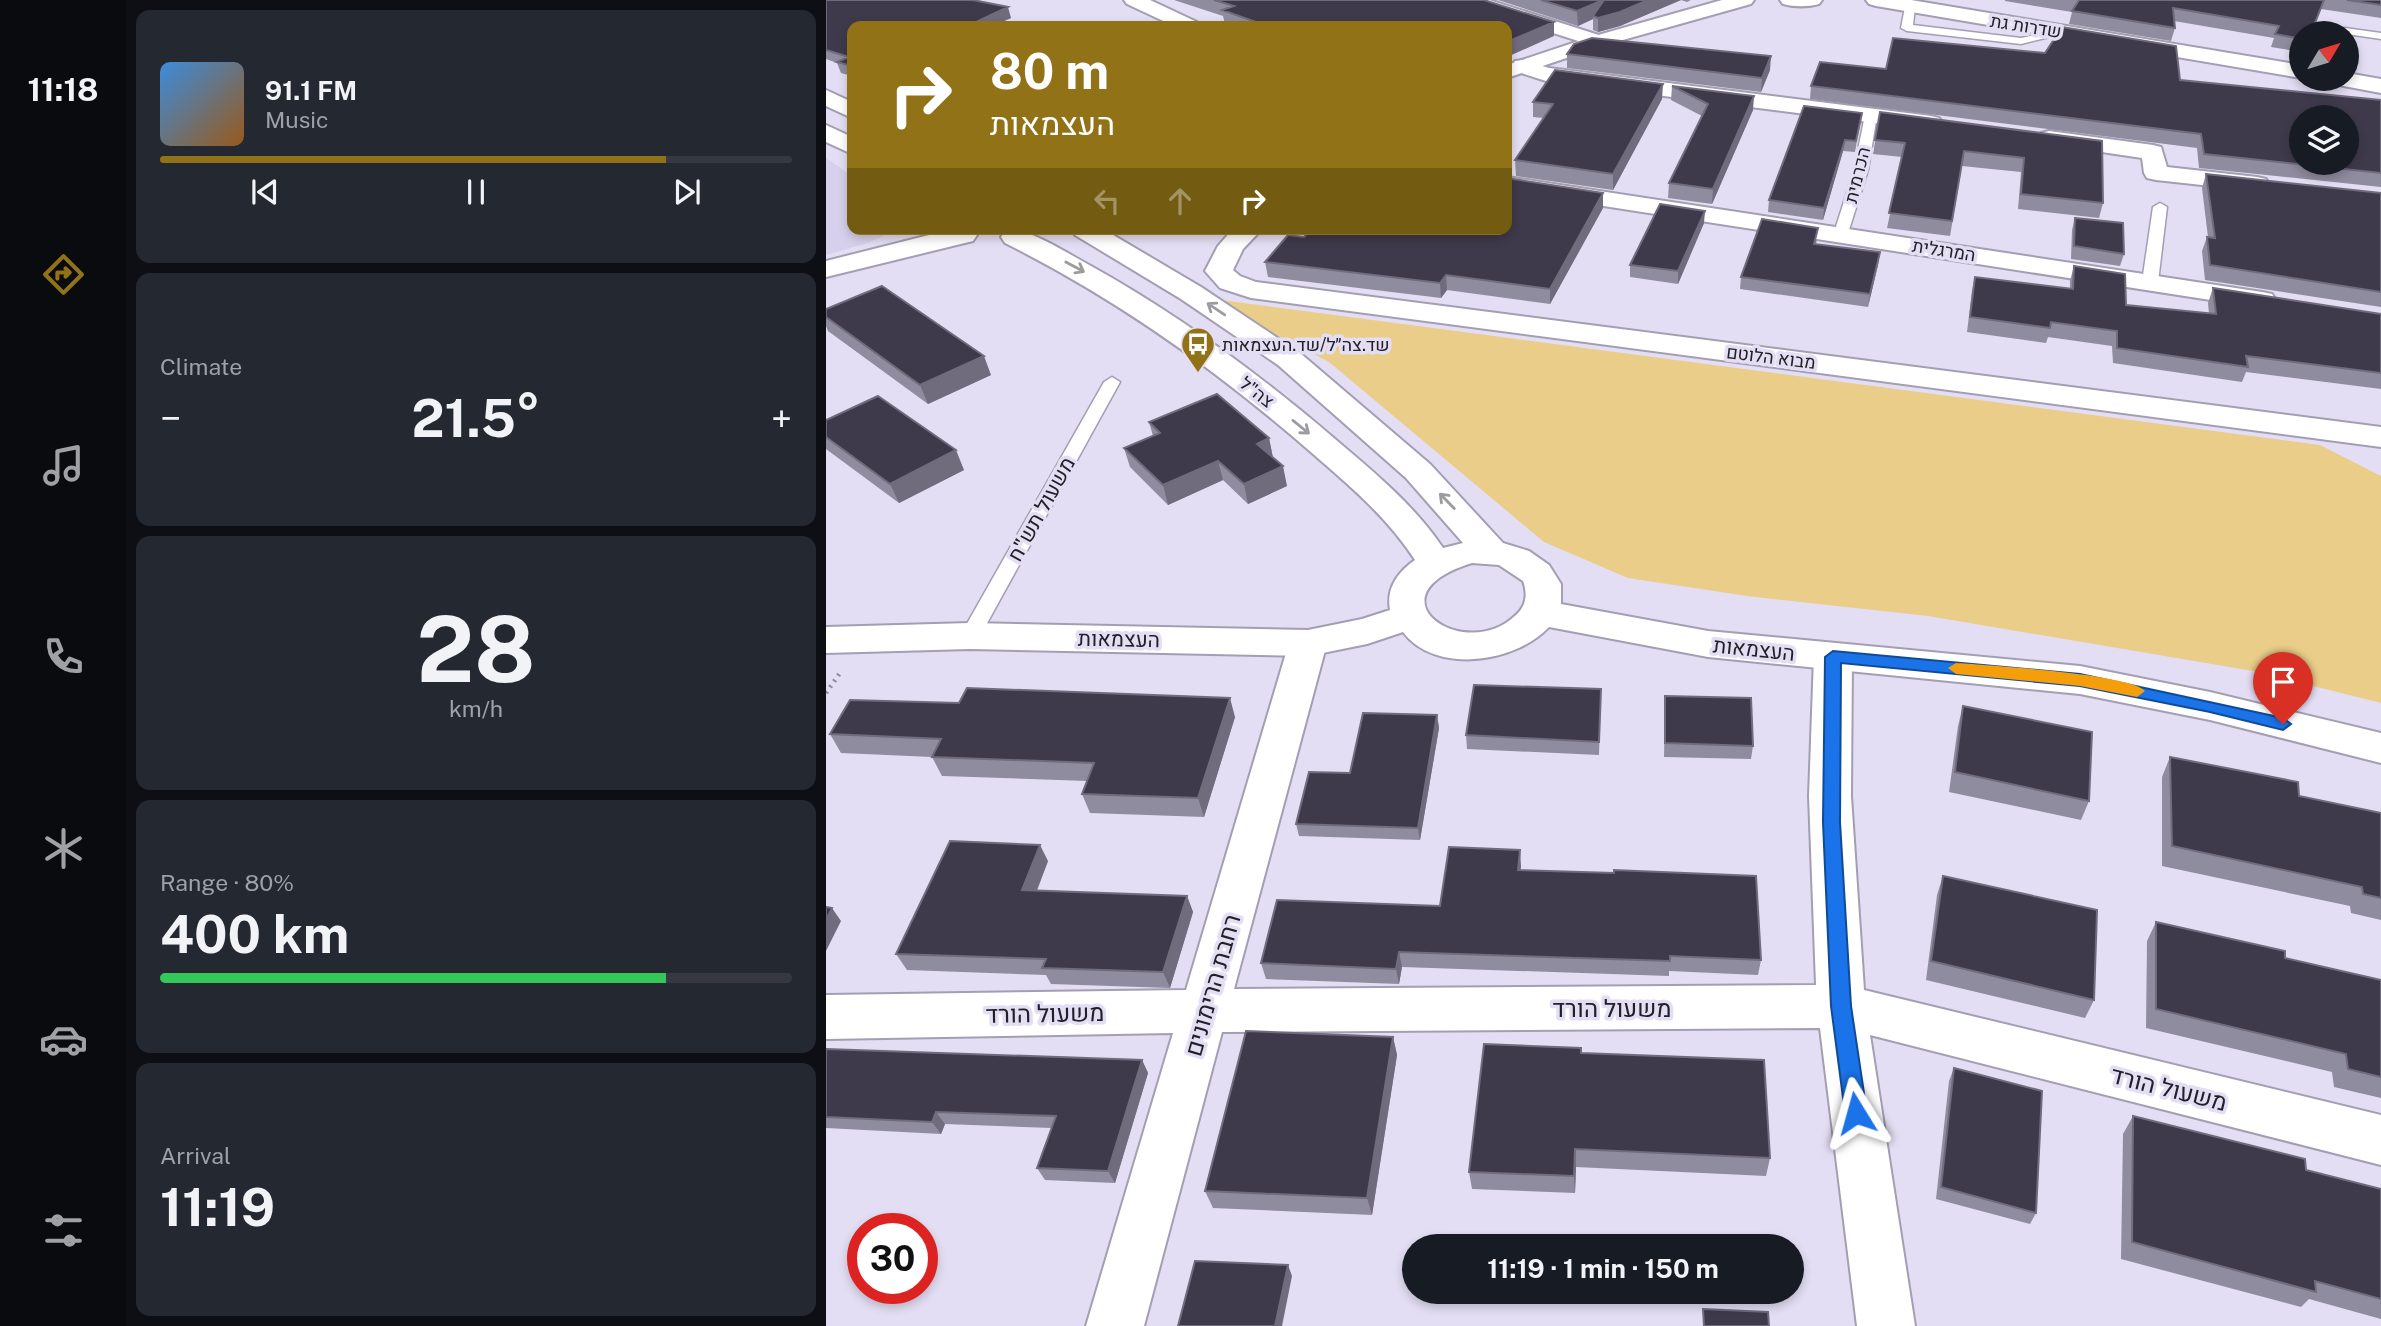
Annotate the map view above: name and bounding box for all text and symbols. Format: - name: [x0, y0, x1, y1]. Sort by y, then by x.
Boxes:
- street label: שדרות גת: [1989, 10, 2063, 42]
- north arrow: [2289, 21, 2359, 91]
- map controls: [2289, 21, 2359, 175]
- text: 80 m: [990, 42, 1109, 100]
- icon: right: [875, 49, 966, 140]
- text: 11:18: [27, 71, 99, 108]
- text: 91.1 FM: [265, 75, 357, 106]
- text: העצמאות: [990, 105, 1115, 142]
- button: layers: [2289, 105, 2359, 175]
- text: Music: [265, 106, 329, 133]
- street label: הכרמית: [1840, 145, 1874, 205]
- icon: previous: [246, 173, 284, 211]
- icon: pause: [457, 173, 495, 211]
- icon: next: [668, 173, 706, 211]
- icon: left: [1088, 182, 1126, 220]
- icon: ahead: [1161, 182, 1199, 220]
- icon: right: [1234, 182, 1272, 220]
- street label: המרגלית: [1911, 235, 1977, 265]
- icon: directions: [39, 250, 88, 299]
- one-way arrow: [1064, 261, 1085, 275]
- one-way arrow: [1206, 302, 1226, 316]
- bus stop icon: שד.צה״ל/שד.העצמאות: [1179, 325, 1217, 374]
- place label: שד.צה״ל/שד.העצמאות: [1222, 334, 1390, 355]
- street label: מבוא הלוטם: [1725, 341, 1817, 373]
- text: Climate: [160, 353, 242, 380]
- street label: צה"ל: [1236, 372, 1278, 412]
- text: 21.5°: [411, 388, 541, 449]
- text: −: [160, 396, 181, 441]
- text: +: [771, 396, 792, 441]
- one-way arrow: [1291, 419, 1309, 434]
- icon: music: [39, 441, 88, 490]
- street label: משעול תש"ח: [1002, 452, 1080, 566]
- one-way arrow: [1438, 492, 1455, 509]
- text: 28: [417, 596, 535, 702]
- street label: העצמאות: [1078, 626, 1160, 652]
- icon: phone: [39, 632, 88, 681]
- street label: העצמאות: [1712, 632, 1796, 666]
- pin: [2253, 652, 2313, 724]
- icon: arrive: [2264, 663, 2302, 701]
- text: km/h: [449, 695, 503, 722]
- icon: climate: [39, 824, 88, 873]
- text: Range · 80%: [160, 869, 294, 896]
- text: 400 km: [160, 904, 349, 965]
- street label: רחבת הרימונים: [1178, 911, 1246, 1059]
- street label: משעול הורד: [1553, 994, 1671, 1022]
- street label: משעול הורד: [985, 998, 1105, 1028]
- icon: car: [39, 1015, 88, 1064]
- street label: משעול הורד: [2108, 1060, 2230, 1116]
- position arrow: [1819, 1076, 1893, 1150]
- text: Arrival: [160, 1142, 231, 1169]
- text: 11:19: [160, 1177, 275, 1238]
- icon: filters: [39, 1206, 88, 1255]
- speed limit sign: 30: [847, 1213, 938, 1304]
- text: 11:19 · 1 min · 150 m: [1487, 1253, 1719, 1284]

